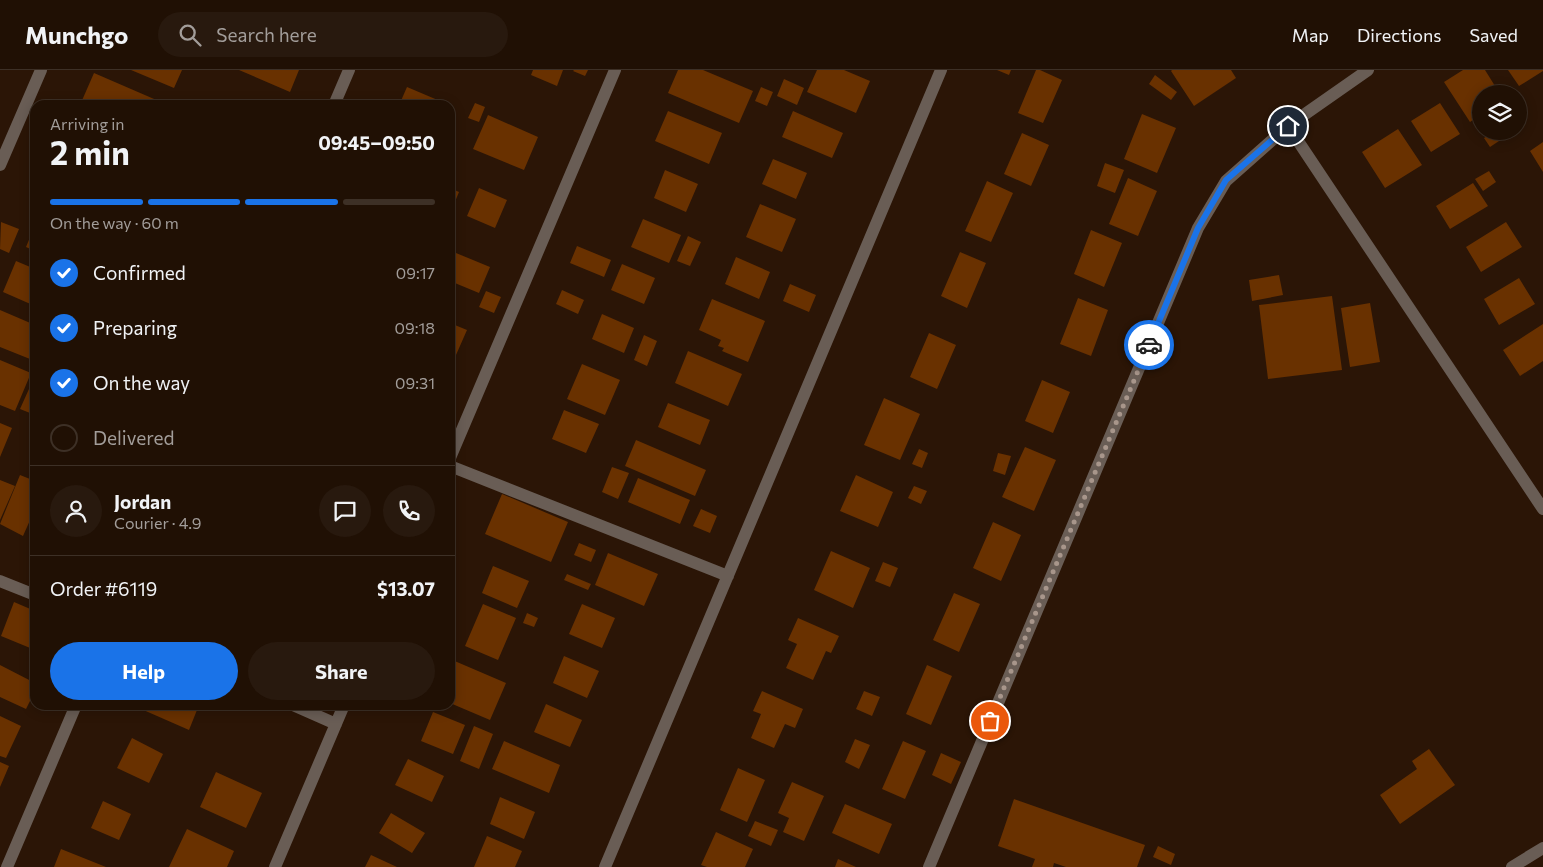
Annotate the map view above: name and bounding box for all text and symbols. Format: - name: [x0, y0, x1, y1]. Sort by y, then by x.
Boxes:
- search box: [158, 12, 508, 57]
- text: Munchgo: [25, 20, 128, 49]
- icon: search: [176, 21, 204, 49]
- text: Search here: [216, 23, 317, 46]
- text: Map: [1292, 24, 1329, 46]
- text: Directions: [1357, 24, 1441, 46]
- text: Saved: [1469, 24, 1518, 46]
- map controls: [1472, 85, 1527, 140]
- button: layers: [1472, 85, 1527, 140]
- pin: [1267, 105, 1309, 147]
- icon: home: [1274, 112, 1302, 140]
- text: Arriving in: [50, 114, 124, 133]
- text: 09:45–09:50: [318, 131, 435, 154]
- text: 2 min: [50, 132, 130, 172]
- text: On the way · 60 m: [50, 213, 179, 232]
- icon: check: [50, 259, 78, 287]
- text: Confirmed: [93, 261, 186, 284]
- text: 09:17: [396, 263, 435, 282]
- icon: check: [50, 314, 78, 342]
- text: Preparing: [93, 316, 177, 339]
- text: 09:18: [395, 318, 435, 337]
- courier: [1124, 320, 1174, 370]
- icon: car: [1135, 331, 1163, 359]
- icon: check: [50, 369, 78, 397]
- text: On the way: [93, 371, 190, 394]
- text: 09:31: [395, 373, 435, 392]
- text: Delivered: [93, 426, 174, 449]
- button: person: [50, 485, 102, 537]
- button: chat: [319, 485, 371, 537]
- button: phone: [383, 485, 435, 537]
- text: Jordan: [114, 490, 171, 513]
- text: Courier · 4.9: [114, 513, 201, 532]
- text: Order #6119: [50, 577, 157, 600]
- text: $13.07: [377, 577, 435, 600]
- button: Help: [50, 642, 238, 700]
- button: Share: [248, 642, 435, 700]
- pin: [969, 700, 1011, 742]
- icon: bag: [976, 707, 1004, 735]

